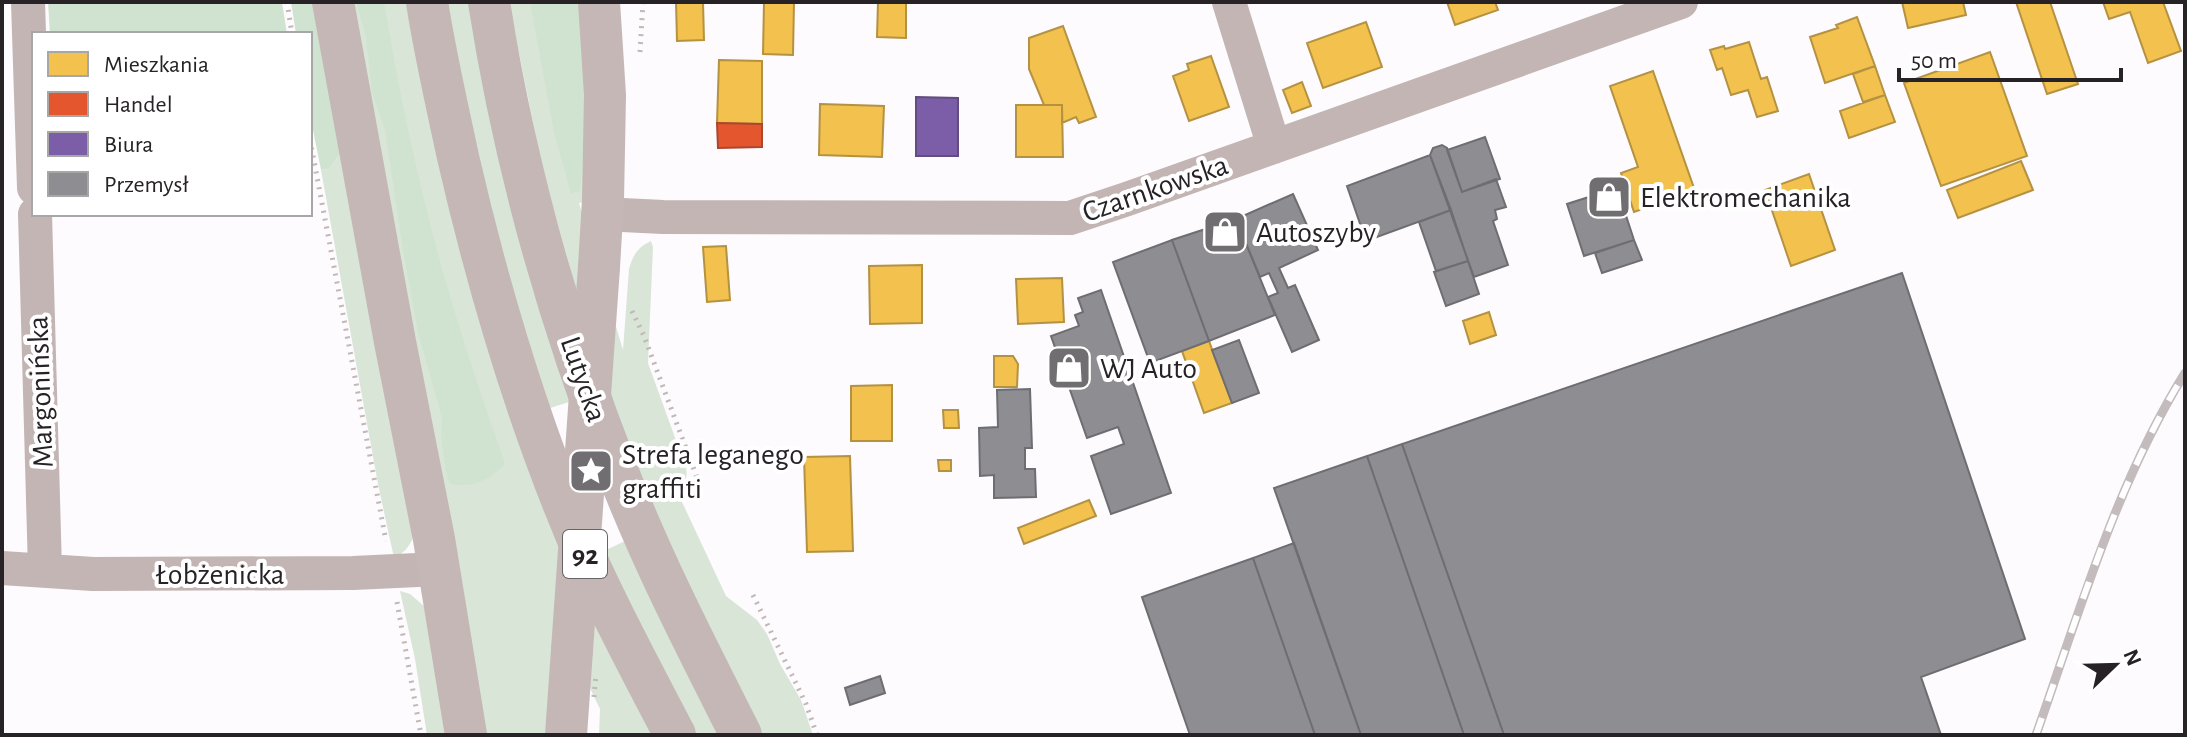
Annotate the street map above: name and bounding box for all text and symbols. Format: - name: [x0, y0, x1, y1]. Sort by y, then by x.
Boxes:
- legend: [32, 32, 312, 216]
- scale bar: [1899, 32, 2121, 82]
- text: 50 m: [1911, 49, 1957, 73]
- text: Mieszkania: [104, 53, 209, 77]
- text: Handel: [104, 93, 173, 117]
- text: Biura: [104, 133, 153, 157]
- street label: Czarnkowska: [1079, 150, 1232, 228]
- text: Przemysł: [104, 173, 189, 197]
- shop icon: Elektromechanika: [1585, 173, 1633, 221]
- place label: Elektromechanika: [1640, 183, 1851, 213]
- shop icon: Autoszyby: [1201, 208, 1249, 256]
- place label: Autoszyby: [1256, 218, 1376, 248]
- street label: Margonińska: [23, 316, 59, 468]
- street label: Lutycka: [555, 333, 612, 426]
- shop icon: WJ Auto: [1045, 344, 1093, 392]
- place label: WJ Auto: [1100, 354, 1197, 384]
- place label: Strefa leganego graffiti: [622, 440, 804, 504]
- place icon: Strefa leganego graffiti: [567, 447, 615, 495]
- road number: 92: [563, 530, 607, 578]
- street label: Łobżenicka: [155, 560, 285, 590]
- north arrow: [2075, 625, 2155, 705]
- text: N: [2119, 646, 2146, 669]

